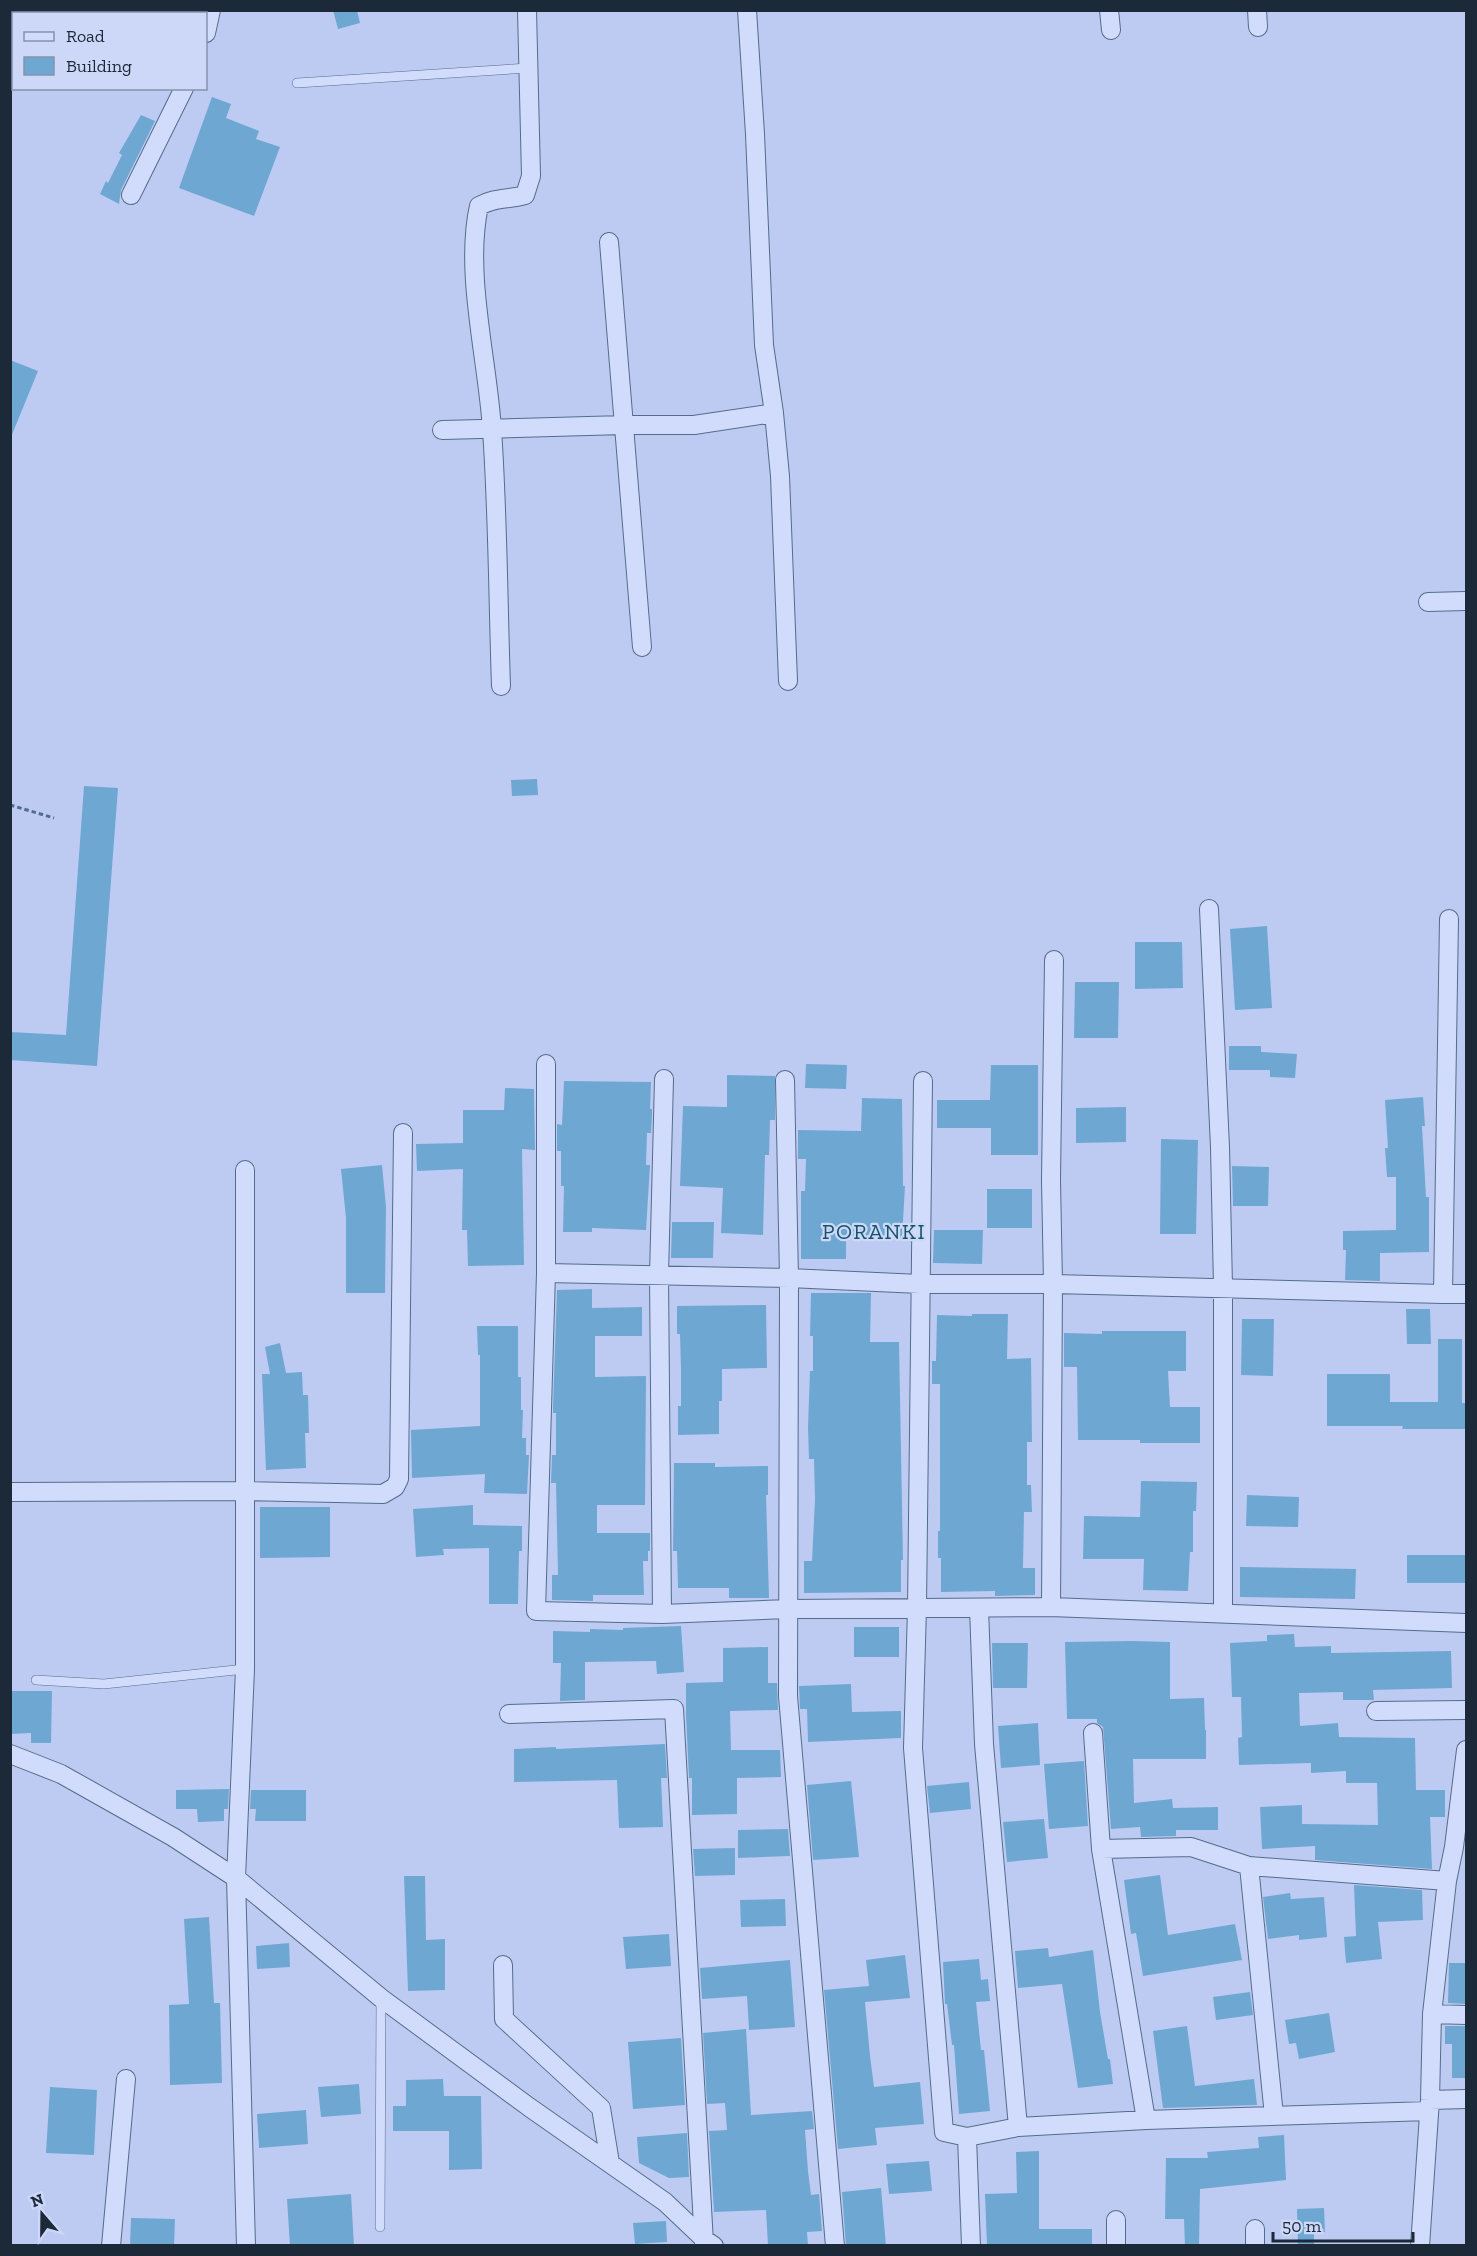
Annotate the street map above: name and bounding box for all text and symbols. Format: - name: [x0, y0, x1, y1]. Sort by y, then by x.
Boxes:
- legend: [12, 12, 207, 90]
- text: Road: [66, 25, 105, 47]
- text: Building: [66, 55, 132, 77]
- district label: PORANKI: [822, 1218, 926, 1245]
- north arrow: [12, 2184, 72, 2244]
- text: N: [28, 2189, 46, 2211]
- scale bar: [1273, 2205, 1412, 2243]
- text: 50 m: [1282, 2215, 1322, 2237]

